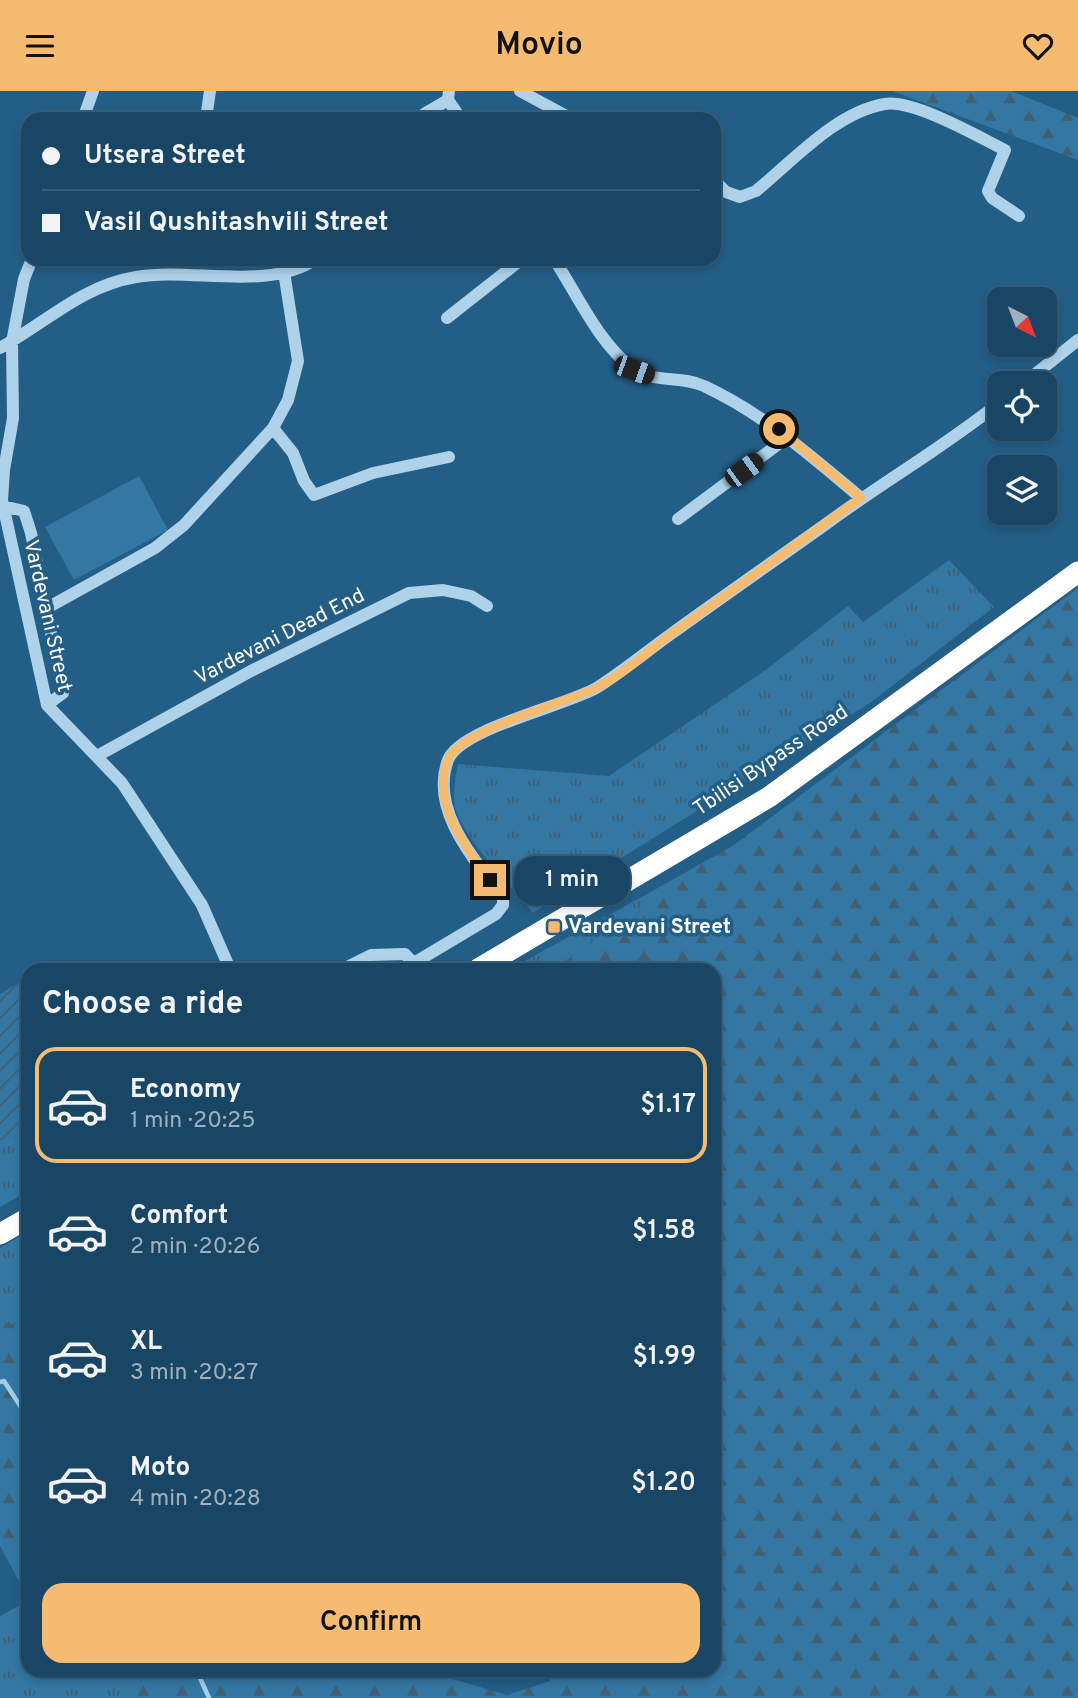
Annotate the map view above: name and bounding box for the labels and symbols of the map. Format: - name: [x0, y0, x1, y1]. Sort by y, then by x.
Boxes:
- north arrow: [987, 287, 1057, 357]
- car: [611, 353, 658, 387]
- route start: [763, 413, 795, 445]
- car: [721, 449, 768, 491]
- street label: Vardevani Street: [16, 537, 78, 695]
- street label: Vardevani Dead End: [190, 582, 370, 692]
- street label: Tbilisi Bypass Road: [688, 699, 854, 823]
- callout: 1 min: [514, 855, 630, 905]
- route end: [474, 864, 506, 896]
- place label: Vardevani Street: [568, 914, 731, 941]
- marker: Vardevani Street: [546, 919, 562, 935]

